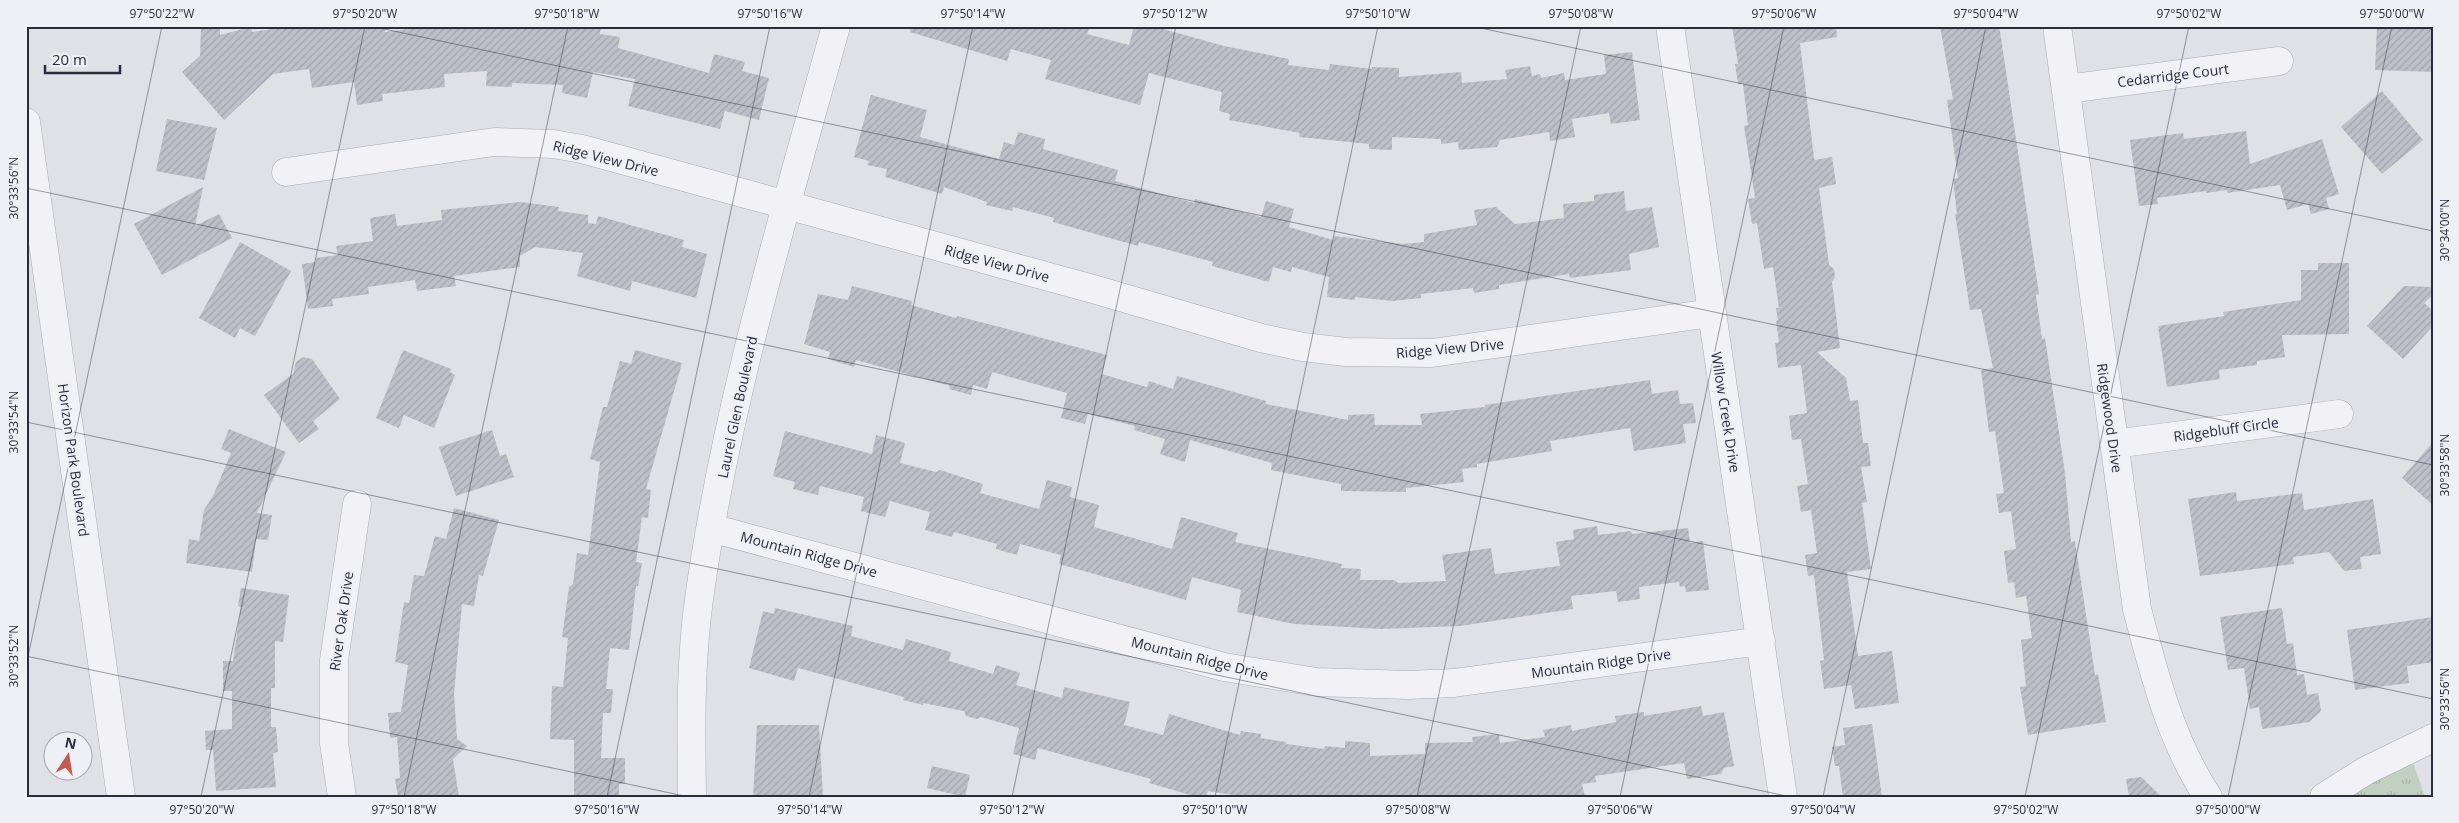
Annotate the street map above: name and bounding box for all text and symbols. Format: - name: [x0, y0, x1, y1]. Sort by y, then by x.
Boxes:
- text: 97°50'22"W: [130, 5, 194, 22]
- text: 97°50'20"W: [333, 5, 397, 22]
- text: 97°50'18"W: [535, 5, 599, 22]
- text: 97°50'16"W: [738, 5, 802, 22]
- text: 97°50'14"W: [941, 5, 1005, 22]
- text: 97°50'12"W: [1143, 5, 1207, 22]
- text: 97°50'10"W: [1346, 5, 1410, 22]
- text: 97°50'08"W: [1549, 5, 1613, 22]
- text: 97°50'06"W: [1752, 5, 1816, 22]
- text: 97°50'04"W: [1954, 5, 2018, 22]
- text: 97°50'02"W: [2157, 5, 2221, 22]
- text: 97°50'00"W: [2360, 5, 2424, 22]
- scale bar: [45, 42, 120, 74]
- text: 20 m: [52, 49, 87, 69]
- street label: Cedarridge Court: [2116, 59, 2230, 91]
- street label: Ridge View Drive: [551, 136, 661, 180]
- text: 30°33'56"N: [5, 157, 22, 219]
- text: 30°34'00"N: [2436, 199, 2453, 261]
- street label: Ridge View Drive: [942, 240, 1052, 286]
- street label: Laurel Glen Boulevard: [713, 334, 761, 480]
- street label: Ridge View Drive: [1395, 334, 1505, 362]
- street label: Willow Creek Drive: [1707, 350, 1745, 474]
- street label: Ridgewood Drive: [2093, 362, 2127, 474]
- street label: Horizon Park Boulevard: [54, 382, 94, 538]
- text: 30°33'54"N: [5, 391, 22, 453]
- street label: Ridgebluff Circle: [2172, 412, 2280, 446]
- text: 30°33'58"N: [2436, 434, 2453, 496]
- street label: Mountain Ridge Drive: [739, 527, 880, 581]
- street label: River Oak Drive: [325, 570, 357, 672]
- text: 30°33'52"N: [5, 625, 22, 687]
- street label: Mountain Ridge Drive: [1129, 632, 1271, 684]
- street label: Mountain Ridge Drive: [1530, 644, 1672, 682]
- text: 30°33'56"N: [2436, 668, 2453, 730]
- north arrow: [42, 730, 92, 780]
- text: N: [63, 732, 78, 753]
- text: 97°50'20"W: [170, 801, 234, 818]
- text: 97°50'18"W: [372, 801, 436, 818]
- text: 97°50'16"W: [575, 801, 639, 818]
- text: 97°50'14"W: [778, 801, 842, 818]
- text: 97°50'12"W: [980, 801, 1044, 818]
- text: 97°50'10"W: [1183, 801, 1247, 818]
- text: 97°50'08"W: [1386, 801, 1450, 818]
- text: 97°50'06"W: [1588, 801, 1652, 818]
- text: 97°50'04"W: [1791, 801, 1855, 818]
- text: 97°50'02"W: [1994, 801, 2058, 818]
- text: 97°50'00"W: [2196, 801, 2260, 818]

